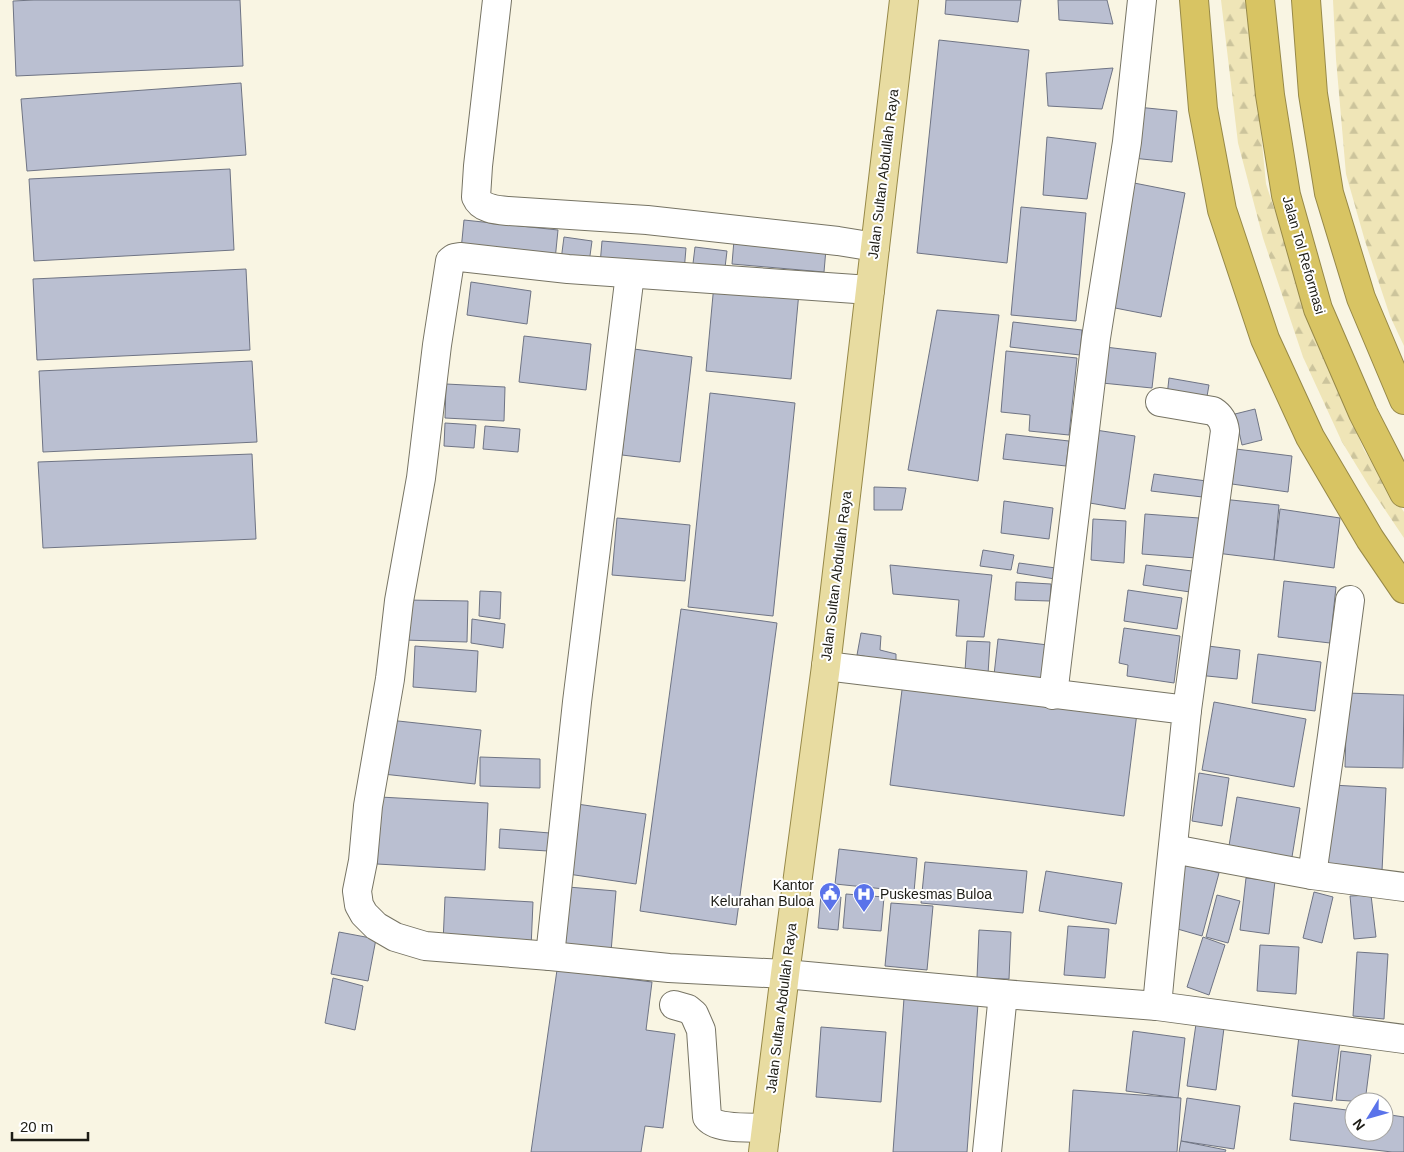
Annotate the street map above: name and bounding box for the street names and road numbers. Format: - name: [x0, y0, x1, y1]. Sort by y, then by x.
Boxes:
- street label: Jalan Sultan Abdullah Raya: [865, 88, 901, 260]
- street label: Jalan Tol Reformasi: [1279, 194, 1329, 316]
- street label: Jalan Sultan Abdullah Raya: [818, 490, 854, 662]
- street label: Jalan Sultan Abdullah Raya: [763, 922, 799, 1094]

